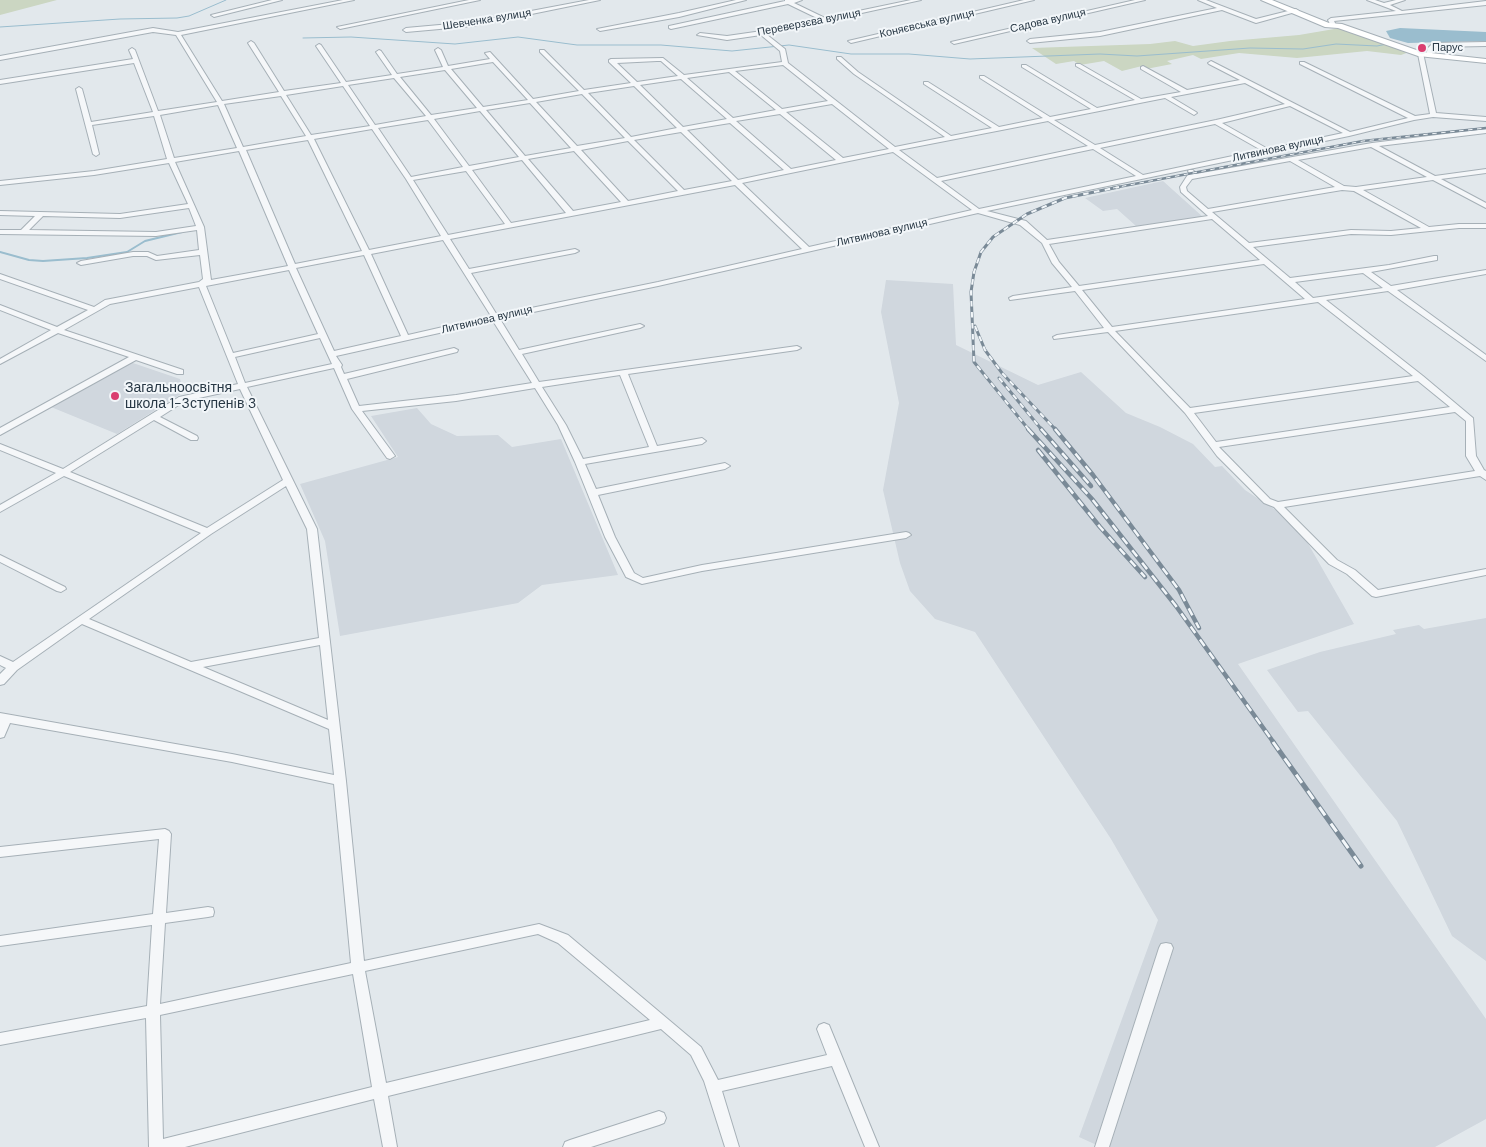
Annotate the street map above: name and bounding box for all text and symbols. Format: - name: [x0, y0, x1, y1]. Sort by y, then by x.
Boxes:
- street label: Переверзєва вулиця: [756, 6, 862, 40]
- street label: Садова вулиця: [1009, 6, 1087, 36]
- street label: Шевченка вулиця: [442, 7, 532, 33]
- street label: Коняєвська вулиця: [878, 7, 976, 41]
- place label: Парус: [1432, 41, 1463, 55]
- marker: Парус: [1416, 42, 1428, 54]
- street label: Литвинова вулиця: [1231, 133, 1325, 165]
- street label: Литвинова вулиця: [835, 216, 929, 250]
- street label: Литвинова вулиця: [440, 303, 534, 337]
- place label: Загальноосвiтня школа 1-3ступенiв 3: [125, 380, 256, 412]
- marker: Загальноосвiтня школа 1-3ступенiв 3: [109, 390, 121, 402]

